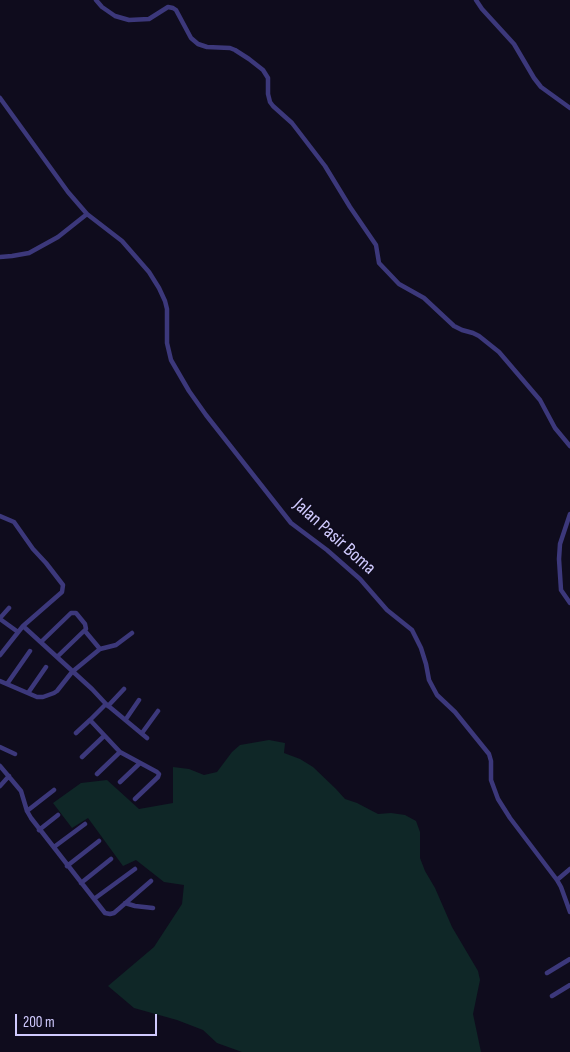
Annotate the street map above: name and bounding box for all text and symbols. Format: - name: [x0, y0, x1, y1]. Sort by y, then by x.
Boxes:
- street label: Jalan Pasir Boma: [288, 494, 380, 580]
- scale bar: [18, 1004, 160, 1036]
- text: 200 m: [23, 1013, 55, 1032]

